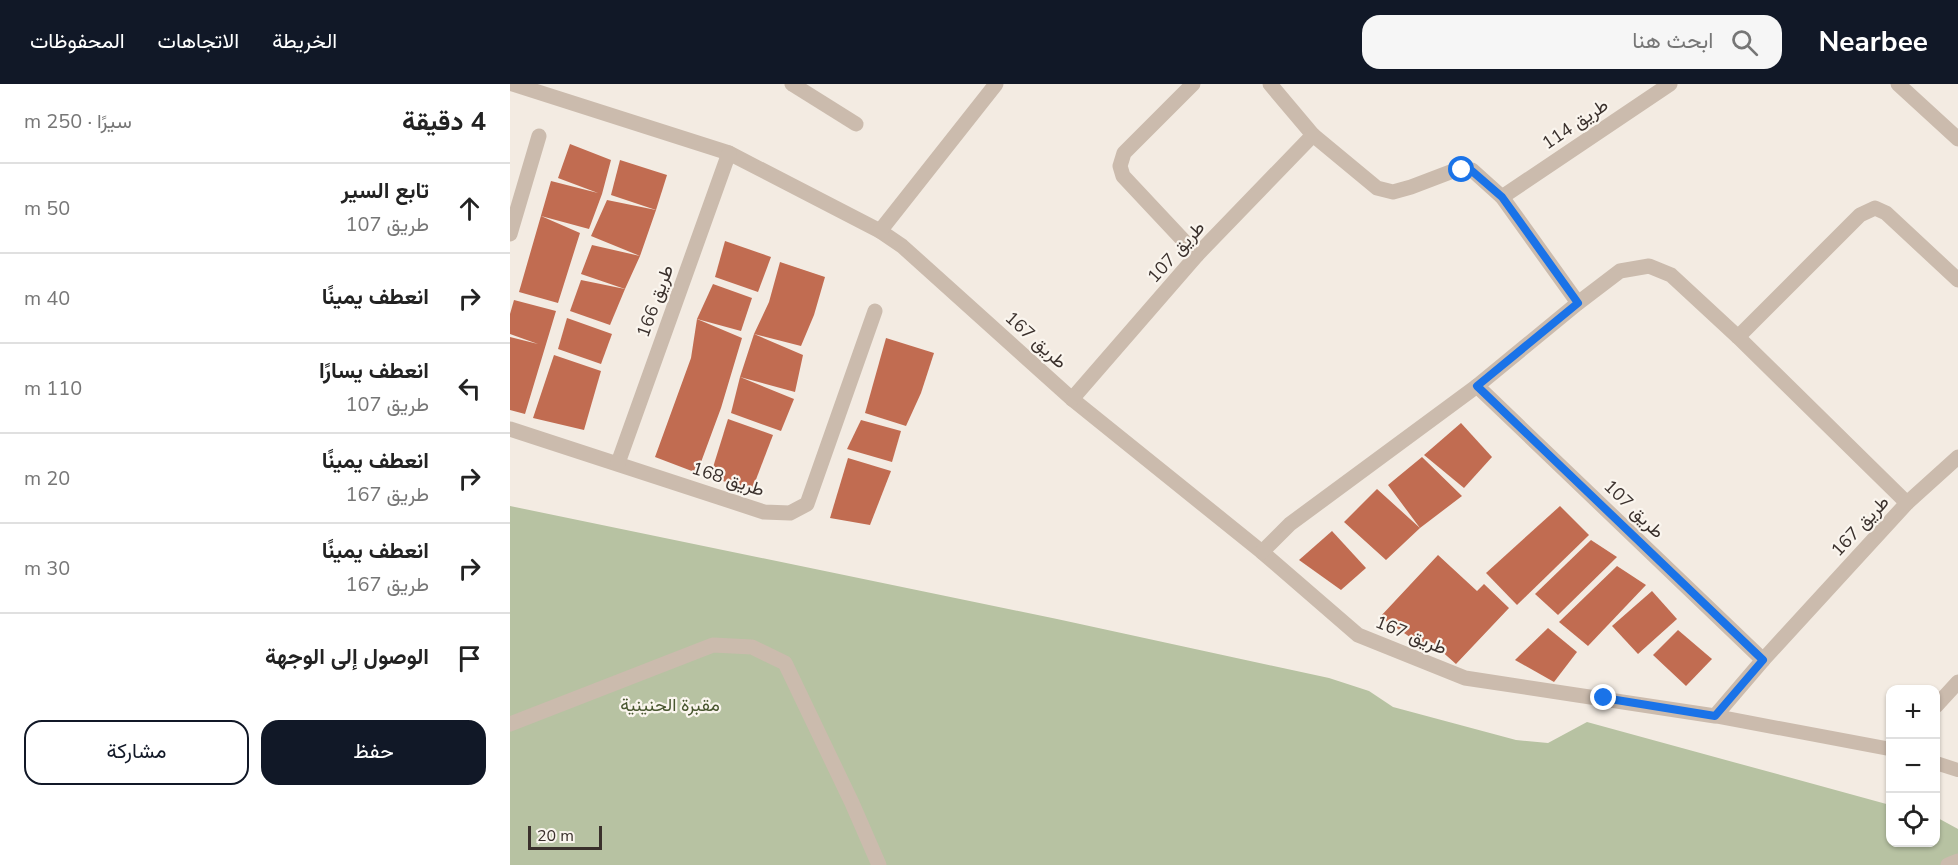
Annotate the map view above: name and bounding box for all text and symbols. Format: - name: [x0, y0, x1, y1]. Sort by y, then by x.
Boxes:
- search box: [1362, 15, 1782, 69]
- text: Nearbee: [1818, 23, 1928, 61]
- text: ابحث هنا: [1632, 26, 1713, 56]
- icon: search: [1728, 26, 1761, 59]
- text: المحفوظات: [30, 27, 125, 55]
- text: الاتجاهات: [158, 27, 239, 55]
- text: الخريطة: [272, 27, 337, 55]
- street label: طريق 114: [1537, 93, 1613, 155]
- text: 4 دقيقة: [402, 104, 486, 139]
- text: سيرًا · 250 m: [24, 108, 132, 135]
- route start: [1448, 156, 1474, 182]
- text: تابع السير: [341, 176, 429, 206]
- icon: ahead: [453, 192, 486, 225]
- text: 50 m: [24, 195, 70, 222]
- text: طريق 107: [345, 211, 429, 238]
- street label: طريق 107: [1142, 216, 1210, 288]
- street label: طريق 166: [631, 262, 679, 340]
- text: انعطف يمينًا: [322, 282, 429, 312]
- icon: right: [453, 282, 486, 315]
- text: 40 m: [24, 285, 70, 312]
- street label: طريق 167: [1000, 306, 1072, 374]
- text: انعطف يسارًا: [319, 356, 429, 386]
- icon: left: [453, 372, 486, 405]
- text: 110 m: [24, 375, 82, 402]
- text: طريق 107: [345, 391, 429, 418]
- text: انعطف يمينًا: [322, 446, 429, 476]
- street label: طريق 168: [689, 456, 767, 502]
- icon: right: [453, 462, 486, 495]
- text: 20 m: [24, 465, 70, 492]
- street label: طريق 107: [1599, 474, 1669, 544]
- text: طريق 167: [345, 481, 429, 508]
- street label: طريق 167: [1826, 490, 1894, 562]
- text: انعطف يمينًا: [322, 536, 429, 566]
- icon: right: [453, 552, 486, 585]
- text: 30 m: [24, 555, 70, 582]
- text: طريق 167: [345, 571, 429, 598]
- street label: طريق 167: [1372, 610, 1450, 660]
- text: الوصول إلى الوجهة: [265, 642, 429, 672]
- icon: arrive: [453, 642, 486, 675]
- route end: [1590, 684, 1616, 710]
- map controls: [1886, 685, 1940, 847]
- button: +: [1886, 685, 1940, 739]
- park label: مقبرة الحنينية: [620, 693, 720, 717]
- button: مشاركة: [24, 720, 249, 785]
- button: حفظ: [261, 720, 486, 785]
- button: −: [1886, 739, 1940, 793]
- button: locate: [1886, 793, 1940, 847]
- scale bar: [528, 823, 602, 850]
- text: 20 m: [537, 825, 574, 847]

